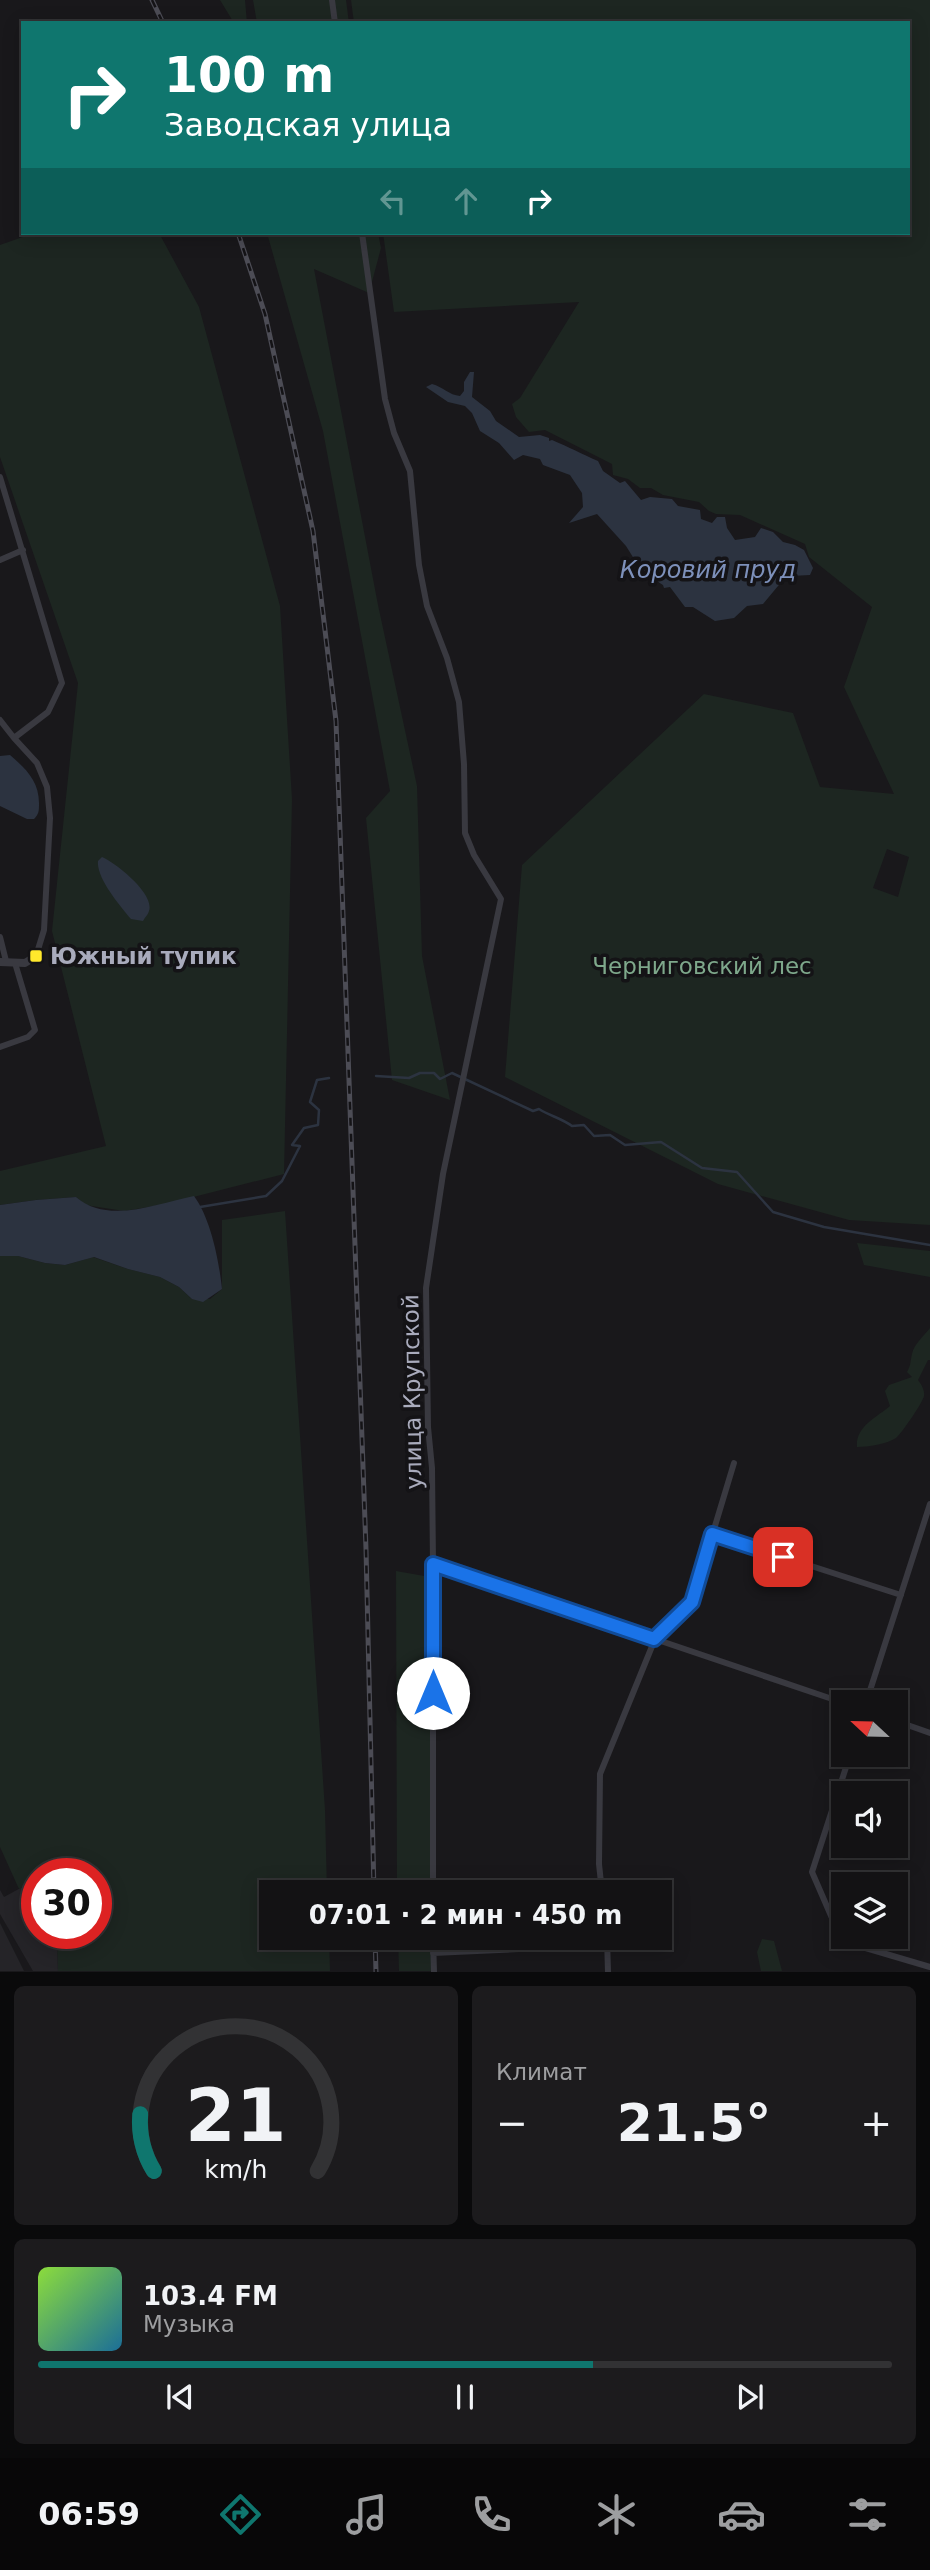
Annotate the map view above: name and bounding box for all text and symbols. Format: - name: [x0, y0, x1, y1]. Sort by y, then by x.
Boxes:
- text: 100 m: [164, 47, 334, 104]
- icon: right: [49, 49, 140, 140]
- text: Заводская улица: [164, 106, 452, 144]
- icon: left: [374, 182, 412, 220]
- icon: ahead: [447, 182, 485, 220]
- icon: right: [520, 182, 558, 220]
- water label: Коровий пруд: [620, 556, 796, 584]
- place label: Южный тупик: [50, 943, 237, 969]
- marker: Южный тупик: [28, 948, 44, 964]
- park label: Черниговский лес: [592, 953, 812, 979]
- street label: улица Крупской: [397, 1294, 427, 1490]
- pin: [753, 1527, 813, 1587]
- icon: arrive: [764, 1538, 802, 1576]
- position arrow: [396, 1656, 470, 1730]
- north arrow: [831, 1690, 908, 1768]
- map controls: [831, 1690, 908, 1949]
- button: sound: [831, 1781, 908, 1858]
- speed limit sign: 30: [21, 1858, 112, 1949]
- button: layers: [831, 1872, 908, 1949]
- text: 07:01 · 2 мин · 450 m: [309, 1900, 622, 1930]
- text: Климат: [496, 2059, 587, 2085]
- text: 21: [185, 2074, 287, 2159]
- text: 21.5°: [617, 2093, 771, 2153]
- text: −: [496, 2101, 528, 2145]
- text: +: [860, 2101, 892, 2145]
- text: km/h: [204, 2155, 268, 2184]
- text: 103.4 FM: [143, 2281, 278, 2311]
- text: Музыка: [143, 2311, 235, 2337]
- icon: previous: [161, 2378, 199, 2416]
- icon: pause: [446, 2378, 484, 2416]
- icon: next: [731, 2378, 769, 2416]
- icon: directions: [216, 2490, 265, 2539]
- icon: music: [342, 2490, 391, 2539]
- icon: phone: [467, 2490, 516, 2539]
- icon: climate: [592, 2490, 641, 2539]
- icon: car: [717, 2490, 766, 2539]
- icon: filters: [843, 2490, 892, 2539]
- text: 06:59: [38, 2495, 140, 2533]

